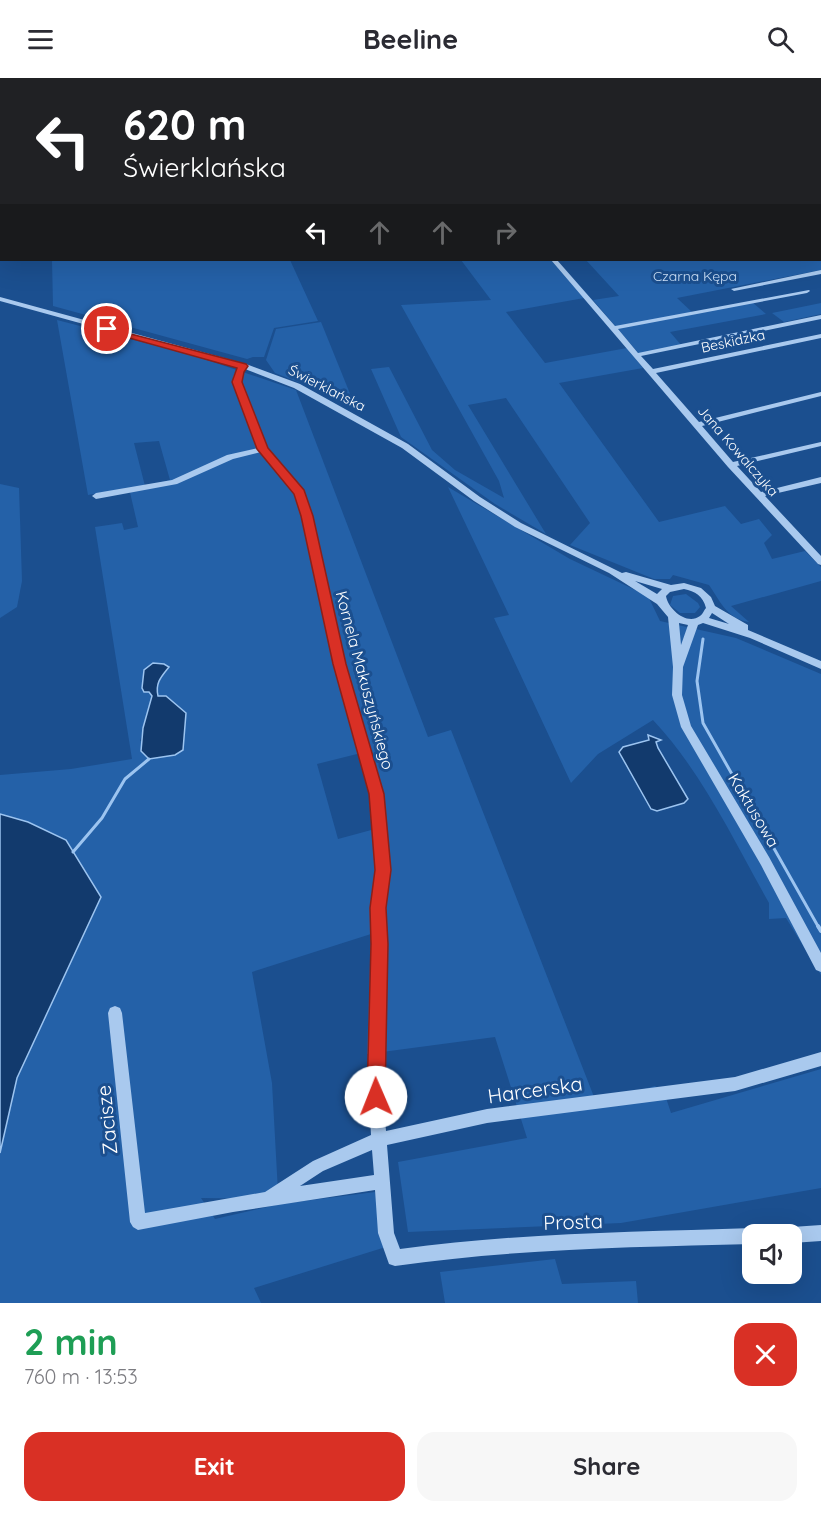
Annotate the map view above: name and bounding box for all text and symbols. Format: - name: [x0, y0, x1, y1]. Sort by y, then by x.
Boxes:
- text: Beeline: [363, 22, 458, 56]
- icon: menu: [24, 23, 57, 56]
- icon: search: [764, 23, 797, 56]
- text: 620 m: [123, 98, 246, 151]
- icon: left: [24, 102, 102, 180]
- text: Świerklańska: [123, 150, 286, 184]
- icon: left: [300, 216, 333, 249]
- icon: ahead: [363, 216, 396, 249]
- icon: ahead: [426, 216, 459, 249]
- icon: right: [489, 216, 522, 249]
- park label: Czarna Kępa: [653, 267, 737, 285]
- pin: [81, 303, 132, 354]
- icon: arrive: [90, 312, 123, 345]
- street label: Beskidzka: [699, 325, 767, 357]
- street label: Świerklańska: [285, 361, 369, 415]
- street label: Jana Kowalczyka: [694, 402, 782, 500]
- street label: Kornela Makuszyńskiego: [332, 588, 398, 772]
- street label: Kaktusowa: [724, 769, 784, 851]
- position arrow: [344, 1065, 408, 1129]
- street label: Harcerska: [486, 1070, 584, 1109]
- street label: Zacisze: [90, 1084, 123, 1156]
- street label: Prosta: [543, 1208, 603, 1235]
- map controls: [742, 1224, 802, 1284]
- button: sound: [742, 1224, 802, 1284]
- text: 2 min: [24, 1319, 118, 1364]
- button: close: [734, 1323, 797, 1386]
- text: 760 m · 13:53: [24, 1364, 138, 1389]
- button: Exit: [24, 1432, 405, 1501]
- button: Share: [417, 1432, 797, 1501]

